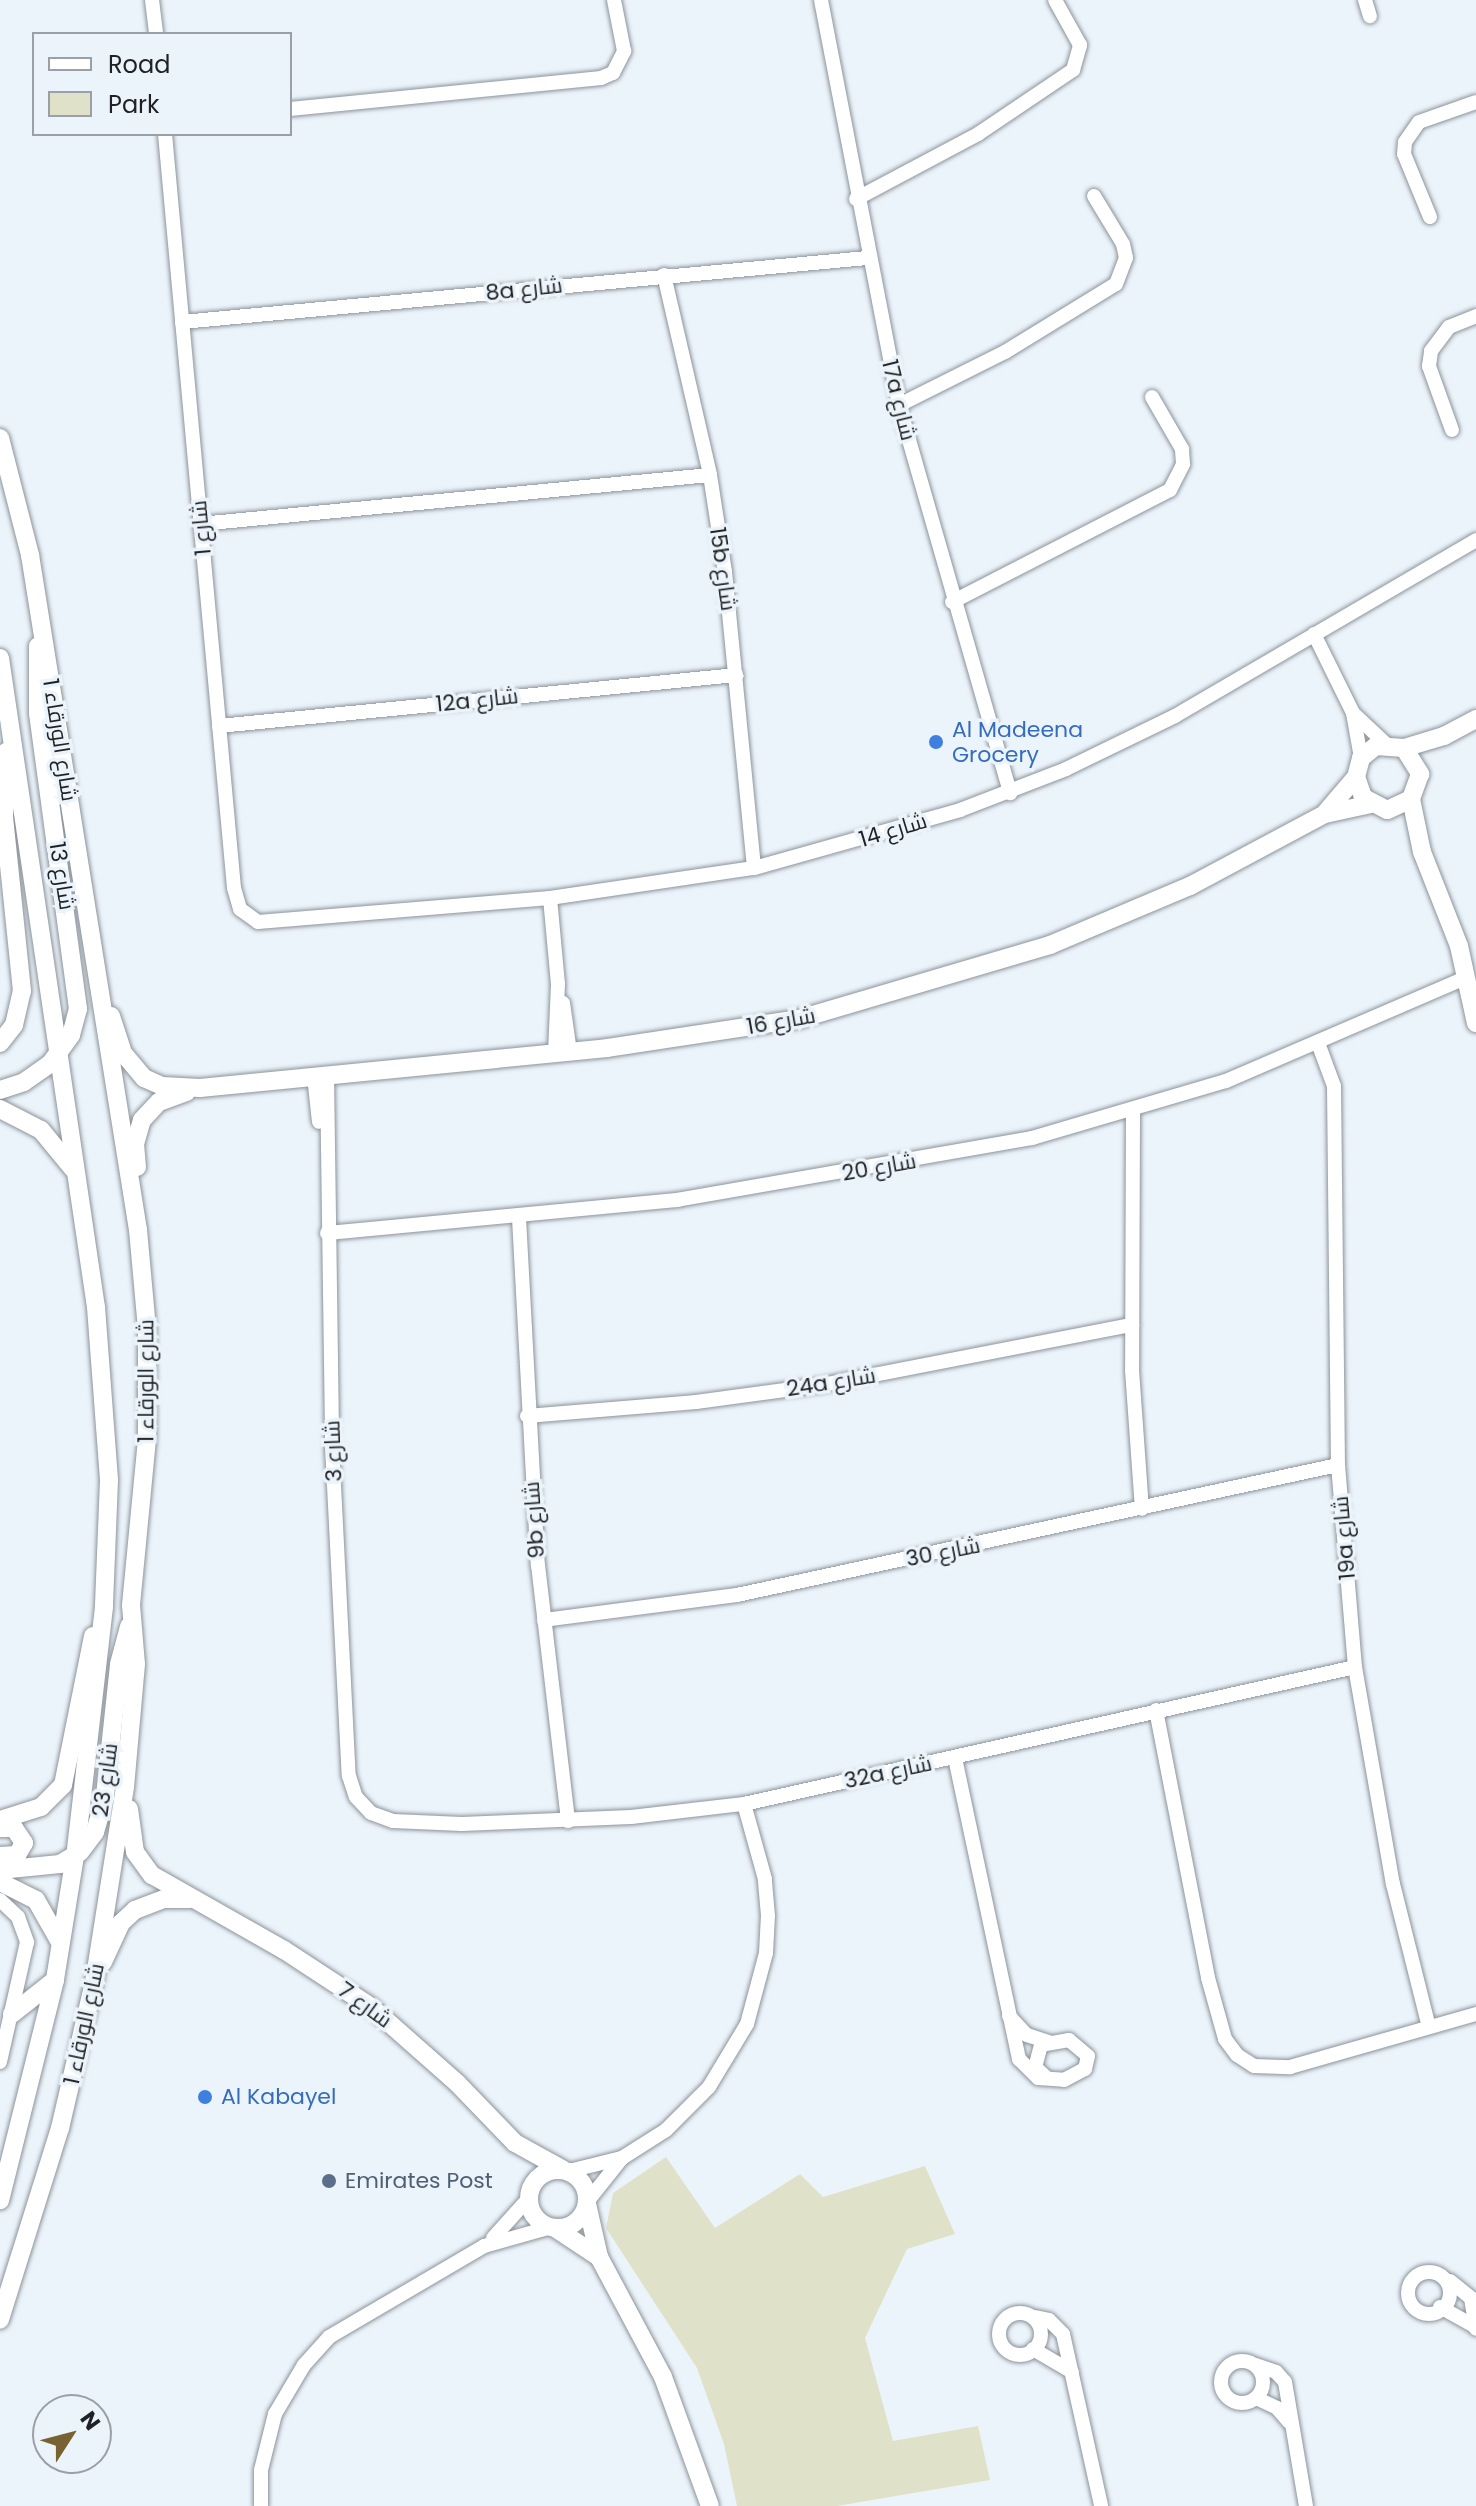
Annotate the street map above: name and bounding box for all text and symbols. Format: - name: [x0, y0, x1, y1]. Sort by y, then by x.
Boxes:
- legend: [32, 32, 292, 136]
- text: Road: [108, 48, 170, 81]
- text: Park: [108, 88, 159, 121]
- street label: 8a شارع: [484, 272, 564, 306]
- street label: 17a شارع: [876, 357, 922, 443]
- street label: شارع 1: [185, 499, 217, 557]
- street label: 15b شارع: [704, 525, 742, 613]
- street label: شارع الورقاء 1: [37, 677, 83, 803]
- street label: 12a شارع: [434, 683, 520, 717]
- place label: Al Madeena Grocery: [952, 716, 1083, 768]
- marker: Al Madeena Grocery: [927, 733, 945, 751]
- street label: شارع 14: [856, 807, 930, 853]
- street label: شارع 13: [44, 840, 80, 912]
- street label: شارع 16: [744, 1002, 818, 1040]
- street label: شارع 20: [840, 1147, 918, 1187]
- street label: شارع الورقاء 1: [133, 1319, 159, 1443]
- street label: 24a شارع: [785, 1362, 877, 1402]
- street label: شارع 3: [319, 1420, 347, 1482]
- street label: 9b شارع: [518, 1481, 550, 1559]
- street label: 19a شارع: [1327, 1495, 1361, 1581]
- street label: شارع 30: [904, 1532, 982, 1572]
- street label: شارع 23: [87, 1741, 123, 1819]
- street label: 32a شارع: [842, 1750, 934, 1794]
- street label: شارع الورقاء 1: [58, 1961, 110, 2087]
- street label: شارع 7: [333, 1977, 397, 2033]
- place label: Al Kabayel: [221, 2084, 336, 2110]
- marker: Al Kabayel: [196, 2088, 214, 2106]
- place label: Emirates Post: [345, 2168, 493, 2194]
- marker: Emirates Post: [320, 2172, 338, 2190]
- north arrow: [32, 2394, 112, 2474]
- text: N: [73, 2405, 108, 2437]

